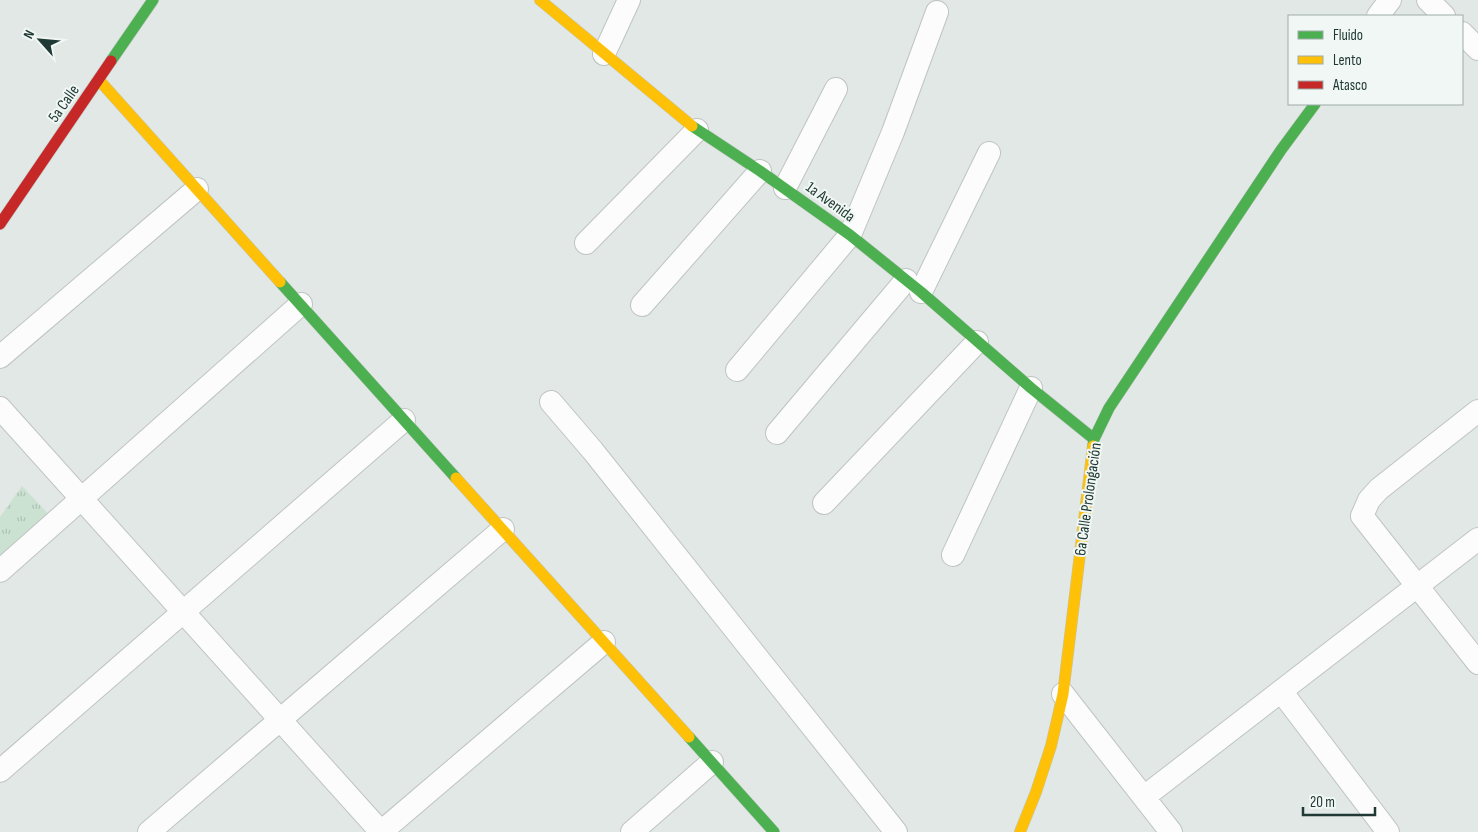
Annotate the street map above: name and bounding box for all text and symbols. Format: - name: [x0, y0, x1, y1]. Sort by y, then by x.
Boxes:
- north arrow: [15, 15, 65, 65]
- legend: [1288, 15, 1463, 105]
- text: Fluido: [1333, 26, 1363, 45]
- text: N: [20, 27, 38, 42]
- text: Lento: [1333, 51, 1362, 70]
- text: Atasco: [1332, 76, 1367, 95]
- street label: 5a Calle: [45, 82, 84, 126]
- street label: 1a Avenida: [802, 178, 858, 226]
- street label: 6a Calle Prolongación: [1071, 442, 1106, 557]
- scale bar: [1303, 784, 1376, 816]
- text: 20 m: [1310, 793, 1335, 812]

